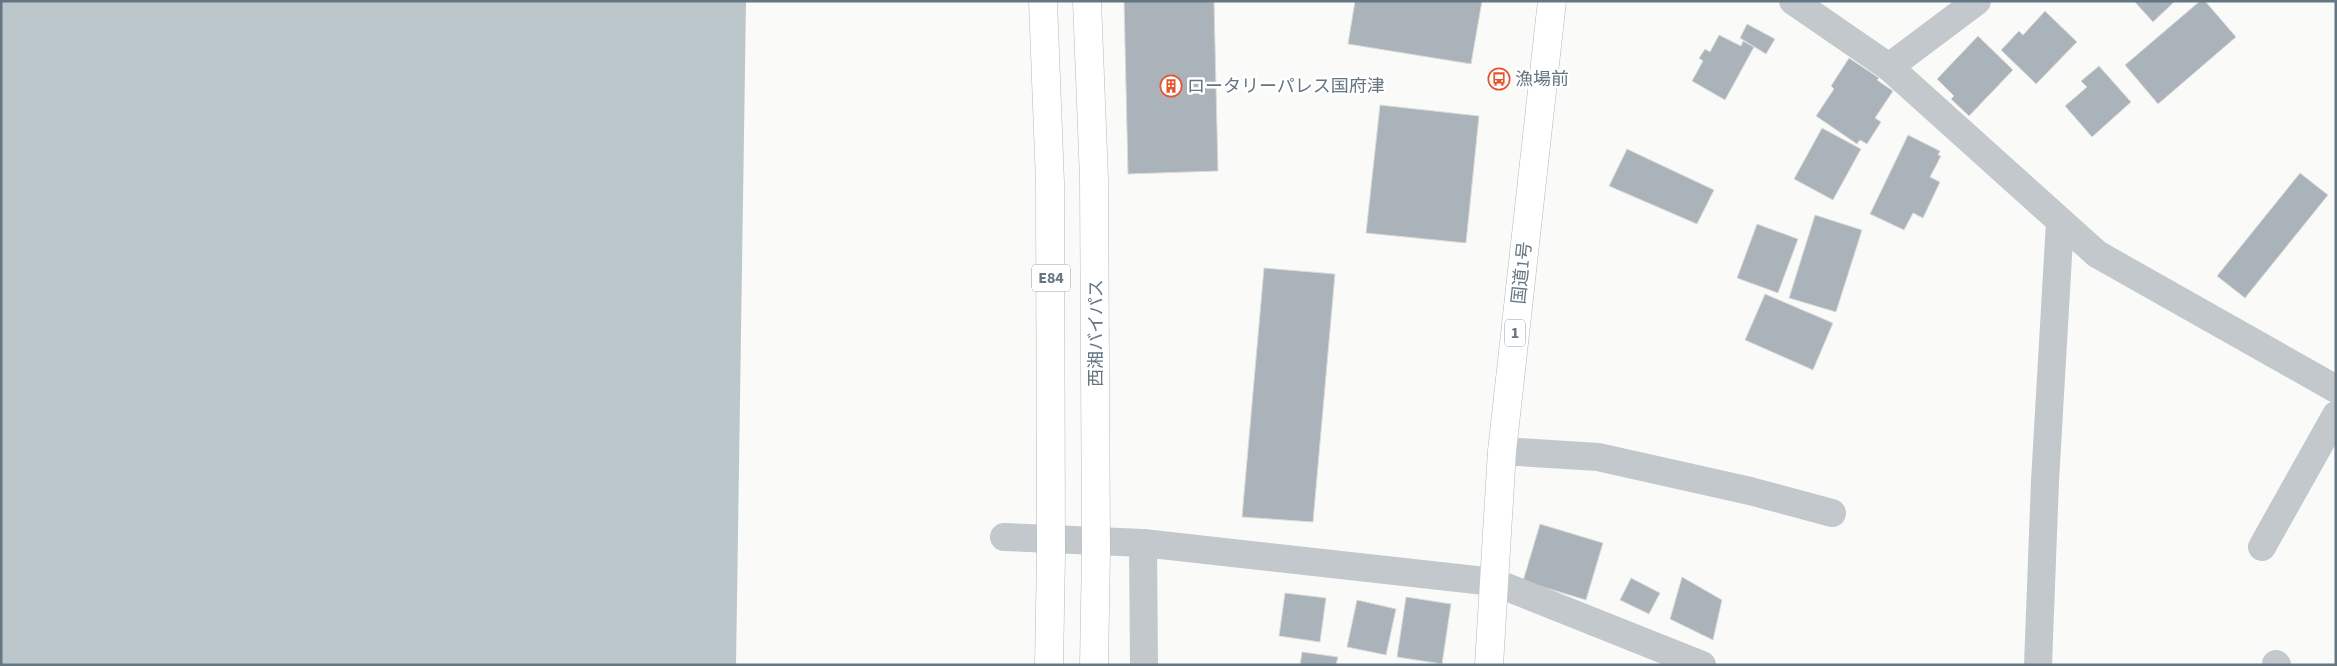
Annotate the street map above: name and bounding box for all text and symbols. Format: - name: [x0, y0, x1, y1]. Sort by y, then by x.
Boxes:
- bus stop icon: 漁場前: [1487, 67, 1511, 91]
- place label: 漁場前: [1515, 67, 1569, 92]
- building icon: ロータリーパレス国府津: [1159, 74, 1183, 98]
- place label: ロータリーパレス国府津: [1187, 74, 1385, 99]
- street label: 国道1号: [1506, 240, 1538, 306]
- road number: E84: [1032, 264, 1070, 292]
- street label: 西湘バイパス: [1084, 279, 1109, 387]
- road number: 1: [1505, 319, 1525, 346]

